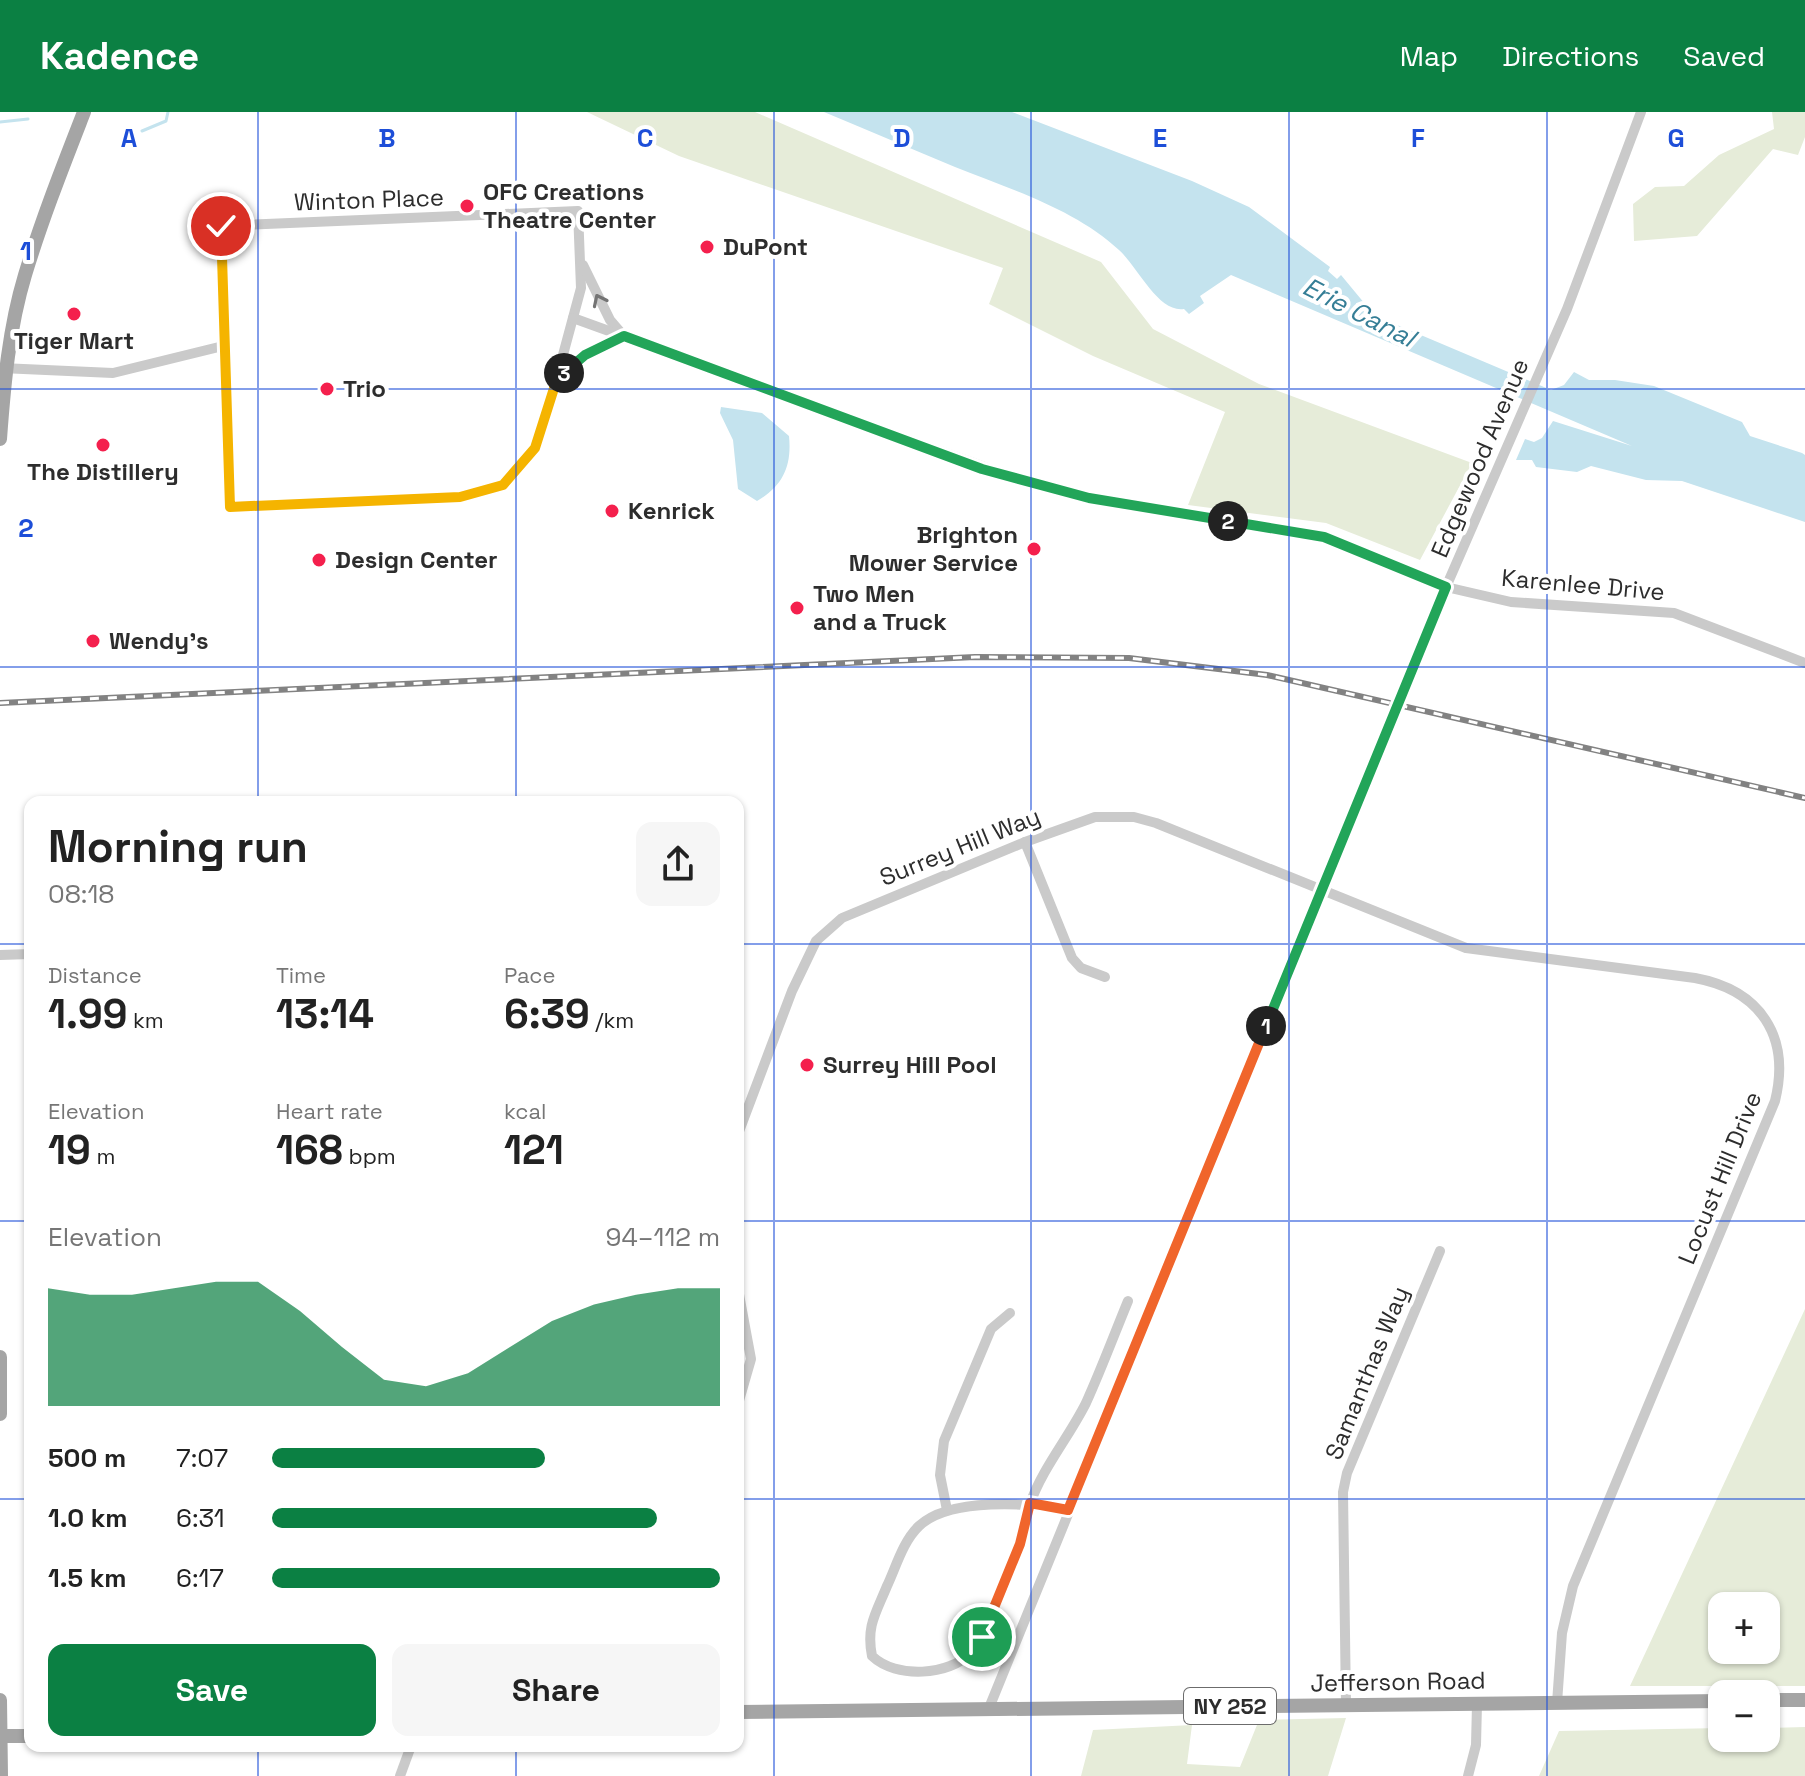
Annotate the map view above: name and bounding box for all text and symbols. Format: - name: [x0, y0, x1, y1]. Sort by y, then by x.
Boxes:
- text: Kadence: [40, 32, 199, 80]
- text: Map: [1400, 38, 1458, 74]
- text: Directions: [1502, 38, 1639, 74]
- text: Saved: [1683, 38, 1765, 74]
- text: A: [121, 121, 138, 155]
- text: B: [378, 121, 396, 155]
- text: C: [637, 121, 653, 155]
- text: D: [893, 121, 911, 155]
- text: E: [1153, 121, 1167, 155]
- text: F: [1411, 121, 1425, 155]
- text: G: [1667, 121, 1685, 155]
- place label: OFC Creations Theatre Center: [483, 176, 656, 235]
- street label: Winton Place: [294, 181, 444, 218]
- pin: [187, 192, 255, 260]
- marker: OFC Creations Theatre Center: [458, 197, 476, 215]
- icon: check: [199, 204, 243, 248]
- place label: DuPont: [723, 231, 808, 262]
- text: 1: [20, 234, 32, 268]
- marker: DuPont: [698, 238, 716, 256]
- water label: Erie Canal: [1297, 269, 1423, 356]
- one-way arrow: [593, 293, 609, 308]
- marker: Tiger Mart: [65, 305, 83, 323]
- place label: Tiger Mart: [14, 325, 134, 356]
- pin: 3: [544, 353, 584, 393]
- street label: Edgewood Avenue: [1424, 354, 1535, 562]
- text: 3: [557, 359, 571, 387]
- place label: Trio: [343, 373, 386, 404]
- marker: Trio: [318, 380, 336, 398]
- marker: The Distillery: [94, 436, 112, 454]
- place label: The Distillery: [27, 456, 179, 487]
- place label: Kenrick: [628, 495, 715, 526]
- pin: 2: [1208, 501, 1248, 541]
- marker: Kenrick: [603, 502, 621, 520]
- text: 2: [1221, 507, 1235, 535]
- text: 2: [18, 511, 34, 545]
- place label: Brighton Mower Service: [849, 519, 1018, 578]
- marker: Brighton Mower Service: [1025, 540, 1043, 558]
- place label: Design Center: [335, 544, 498, 575]
- marker: Design Center: [310, 551, 328, 569]
- street label: Karenlee Drive: [1500, 562, 1666, 607]
- place label: Two Men and a Truck: [813, 578, 947, 637]
- marker: Two Men and a Truck: [788, 599, 806, 617]
- place label: Wendy's: [109, 625, 209, 656]
- marker: Wendy's: [84, 632, 102, 650]
- street label: Surrey Hill Way: [875, 800, 1045, 893]
- text: Morning run: [48, 819, 308, 875]
- button: share: [636, 822, 720, 906]
- text: 08:18: [48, 877, 115, 911]
- text: Distance: [48, 961, 142, 989]
- text: Time: [276, 961, 326, 989]
- text: Pace: [504, 961, 556, 989]
- text: 1.99: [48, 989, 127, 1040]
- text: 13:14: [276, 989, 374, 1040]
- text: 6:39: [504, 989, 590, 1040]
- text: km: [127, 1006, 164, 1034]
- text: /km: [590, 1006, 634, 1034]
- pin: 1: [1246, 1006, 1286, 1046]
- text: 1: [1261, 1012, 1271, 1040]
- place label: Surrey Hill Pool: [823, 1049, 997, 1080]
- marker: Surrey Hill Pool: [798, 1056, 816, 1074]
- street label: Locust Hill Drive: [1671, 1087, 1768, 1269]
- text: Elevation: [48, 1097, 144, 1125]
- text: Heart rate: [276, 1097, 383, 1125]
- text: kcal: [504, 1097, 546, 1125]
- text: 19: [48, 1125, 91, 1176]
- text: 168: [276, 1125, 343, 1176]
- text: 121: [504, 1125, 564, 1176]
- text: m: [91, 1142, 115, 1170]
- text: bpm: [343, 1142, 396, 1170]
- text: Elevation: [48, 1220, 162, 1254]
- text: 94–112 m: [606, 1220, 720, 1254]
- street label: Samanthas Way: [1318, 1282, 1415, 1464]
- text: 500 m: [48, 1441, 126, 1475]
- text: 7:07: [176, 1441, 228, 1475]
- text: 1.0 km: [48, 1501, 128, 1535]
- text: 6:31: [176, 1501, 225, 1535]
- text: 1.5 km: [48, 1561, 127, 1595]
- text: 6:17: [176, 1561, 224, 1595]
- map controls: [1708, 1592, 1780, 1752]
- button: +: [1708, 1592, 1780, 1664]
- pin: [948, 1603, 1016, 1671]
- icon: arrive: [960, 1615, 1004, 1659]
- button: Save: [48, 1644, 376, 1736]
- button: Share: [392, 1644, 720, 1736]
- street label: Jefferson Road: [1310, 1664, 1486, 1699]
- button: −: [1708, 1680, 1780, 1752]
- road number: NY 252: [1184, 1688, 1276, 1724]

